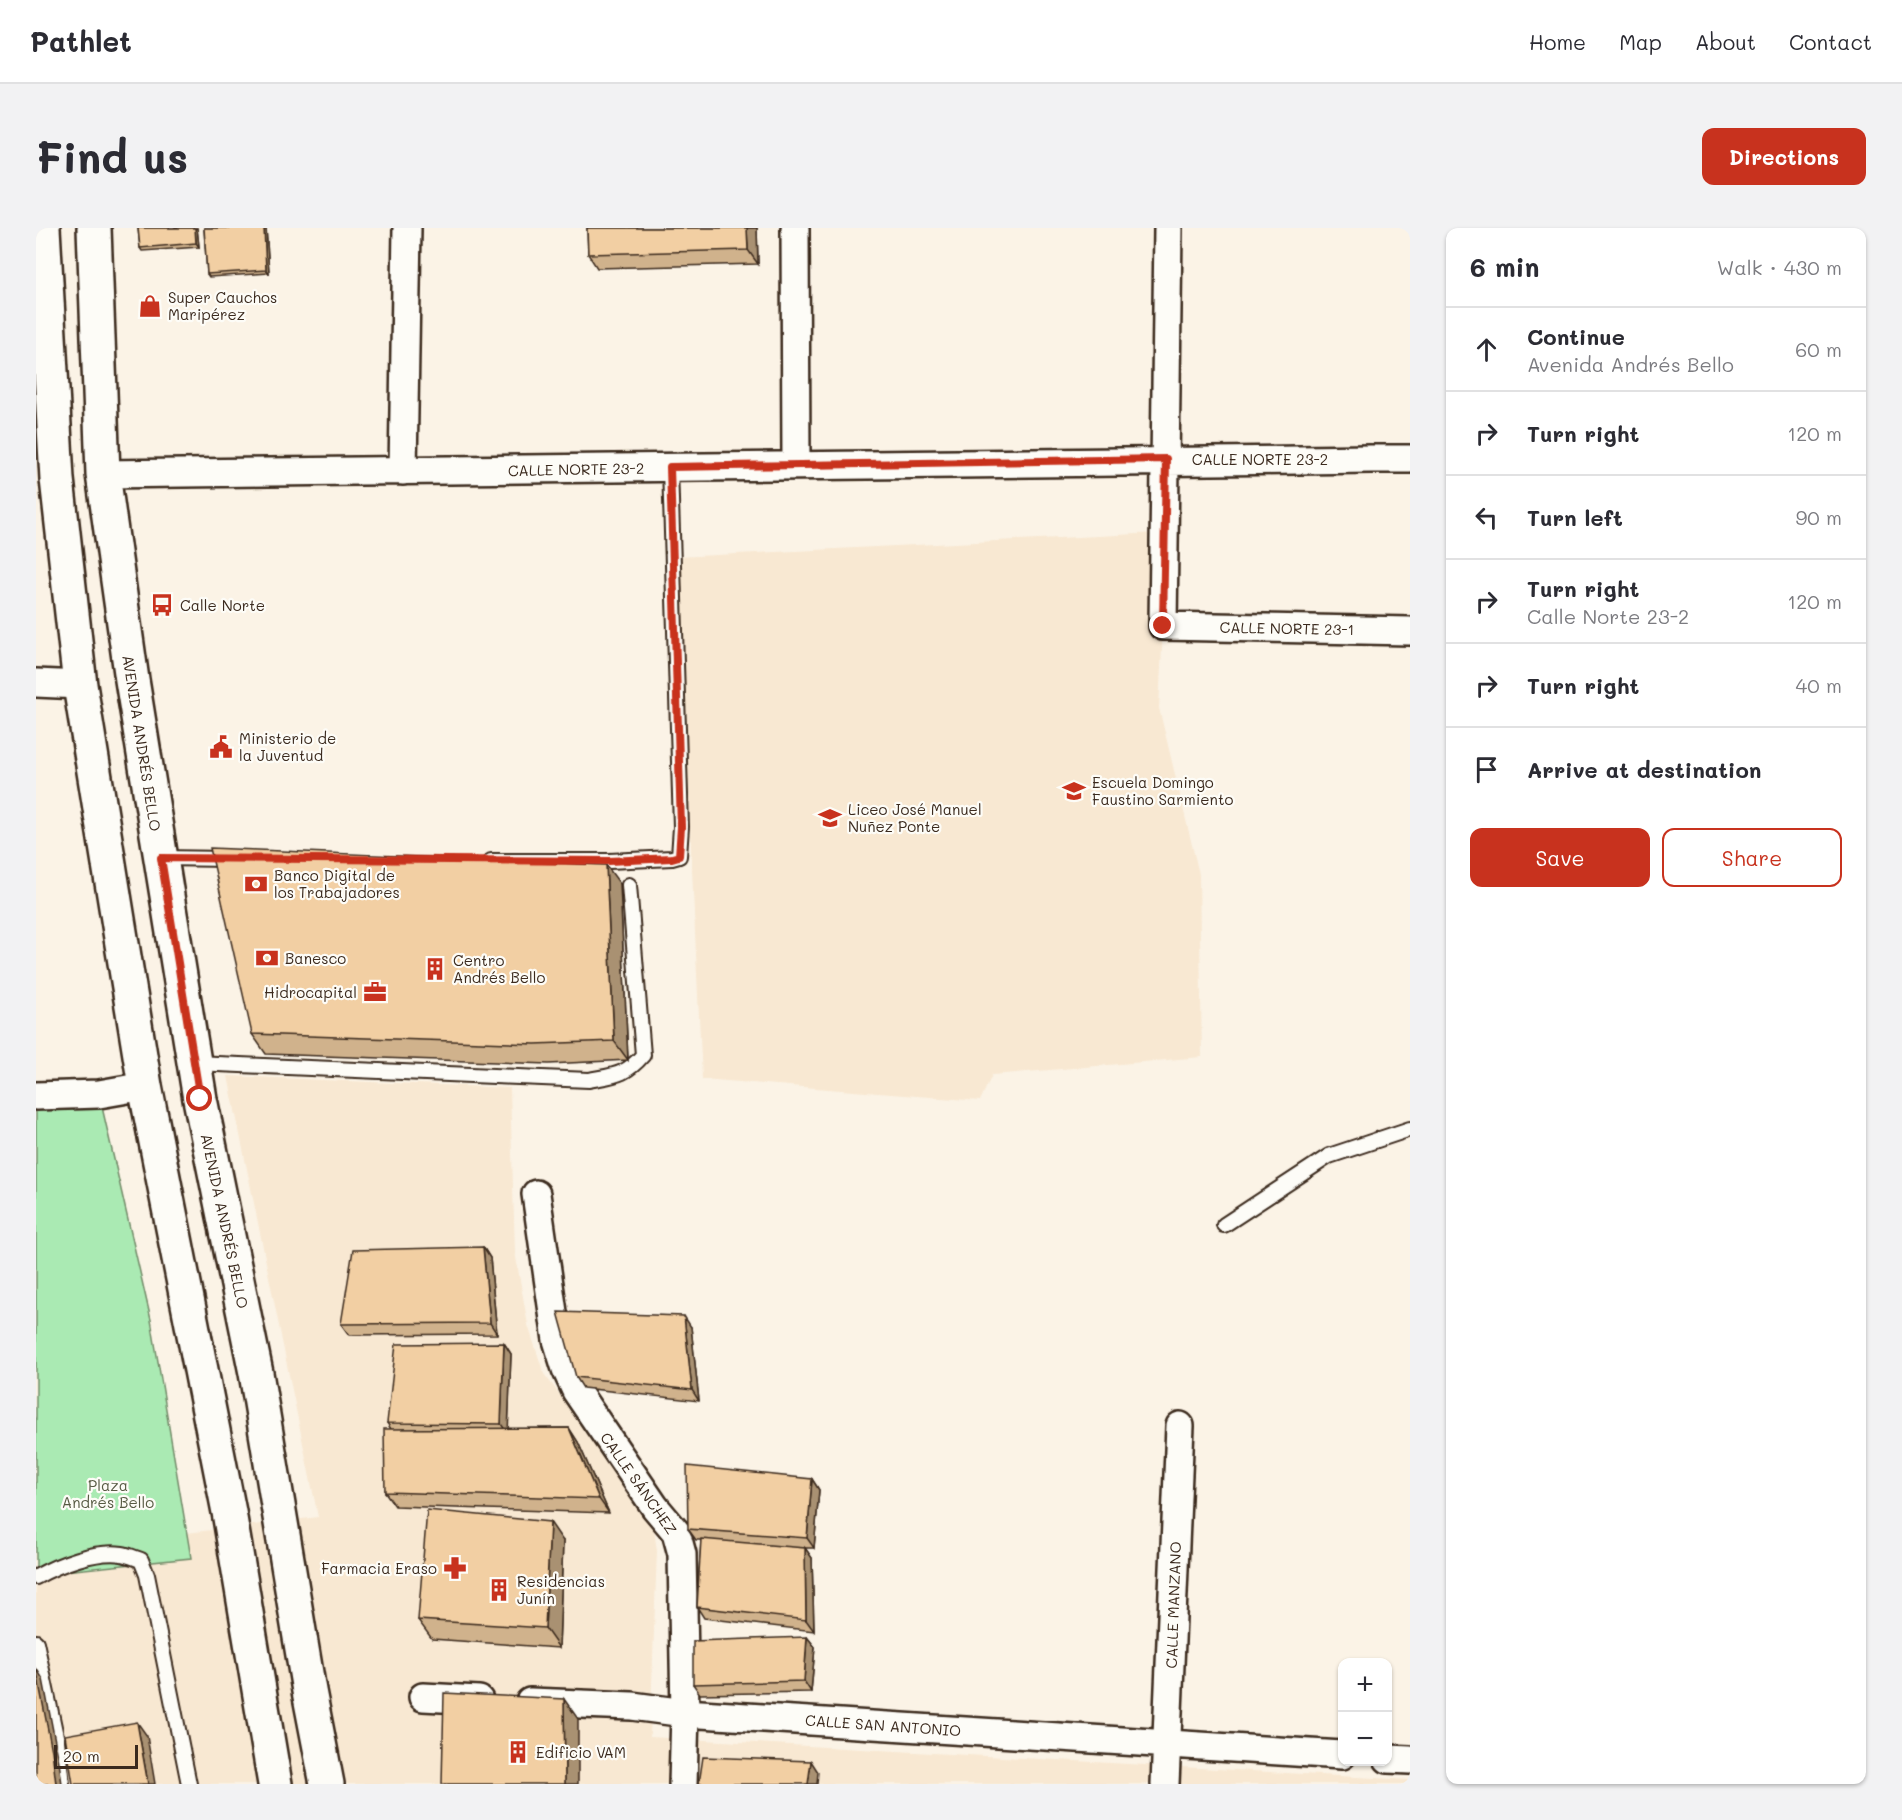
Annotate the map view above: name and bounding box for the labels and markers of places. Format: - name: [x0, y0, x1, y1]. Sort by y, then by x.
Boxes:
- place label: Super Cauchos Maripérez: [168, 287, 277, 324]
- shop icon: Super Cauchos Maripérez: [137, 293, 163, 319]
- bus stop icon: Calle Norte: [149, 592, 175, 618]
- place label: Calle Norte: [180, 595, 265, 615]
- place label: Ministerio de la Juventud: [239, 728, 336, 765]
- public building icon: Ministerio de la Juventud: [208, 734, 234, 760]
- place label: Escuela Domingo Faustino Sarmiento: [1092, 772, 1233, 809]
- school or university icon: Escuela Domingo Faustino Sarmiento: [1061, 778, 1087, 804]
- place label: Liceo José Manuel Nuñez Ponte: [848, 799, 982, 836]
- school or university icon: Liceo José Manuel Nuñez Ponte: [817, 805, 843, 831]
- place label: Banco Digital de los Trabajadores: [274, 865, 400, 902]
- bank icon: Banco Digital de los Trabajadores: [243, 871, 269, 897]
- bank icon: Banesco: [254, 945, 280, 971]
- place label: Banesco: [285, 948, 346, 968]
- place label: Centro Andrés Bello: [453, 950, 546, 987]
- building icon: Centro Andrés Bello: [422, 956, 448, 982]
- office icon: Hidrocapital: [362, 979, 388, 1005]
- place label: Hidrocapital: [264, 982, 357, 1002]
- pharmacy icon: Farmacia Eraso: [442, 1555, 468, 1581]
- place label: Farmacia Eraso: [321, 1558, 437, 1578]
- place label: Residencias Junín: [517, 1571, 605, 1608]
- building icon: Residencias Junín: [486, 1577, 512, 1603]
- building icon: Edificio VAM: [505, 1739, 531, 1765]
- place label: Edificio VAM: [536, 1742, 626, 1762]

